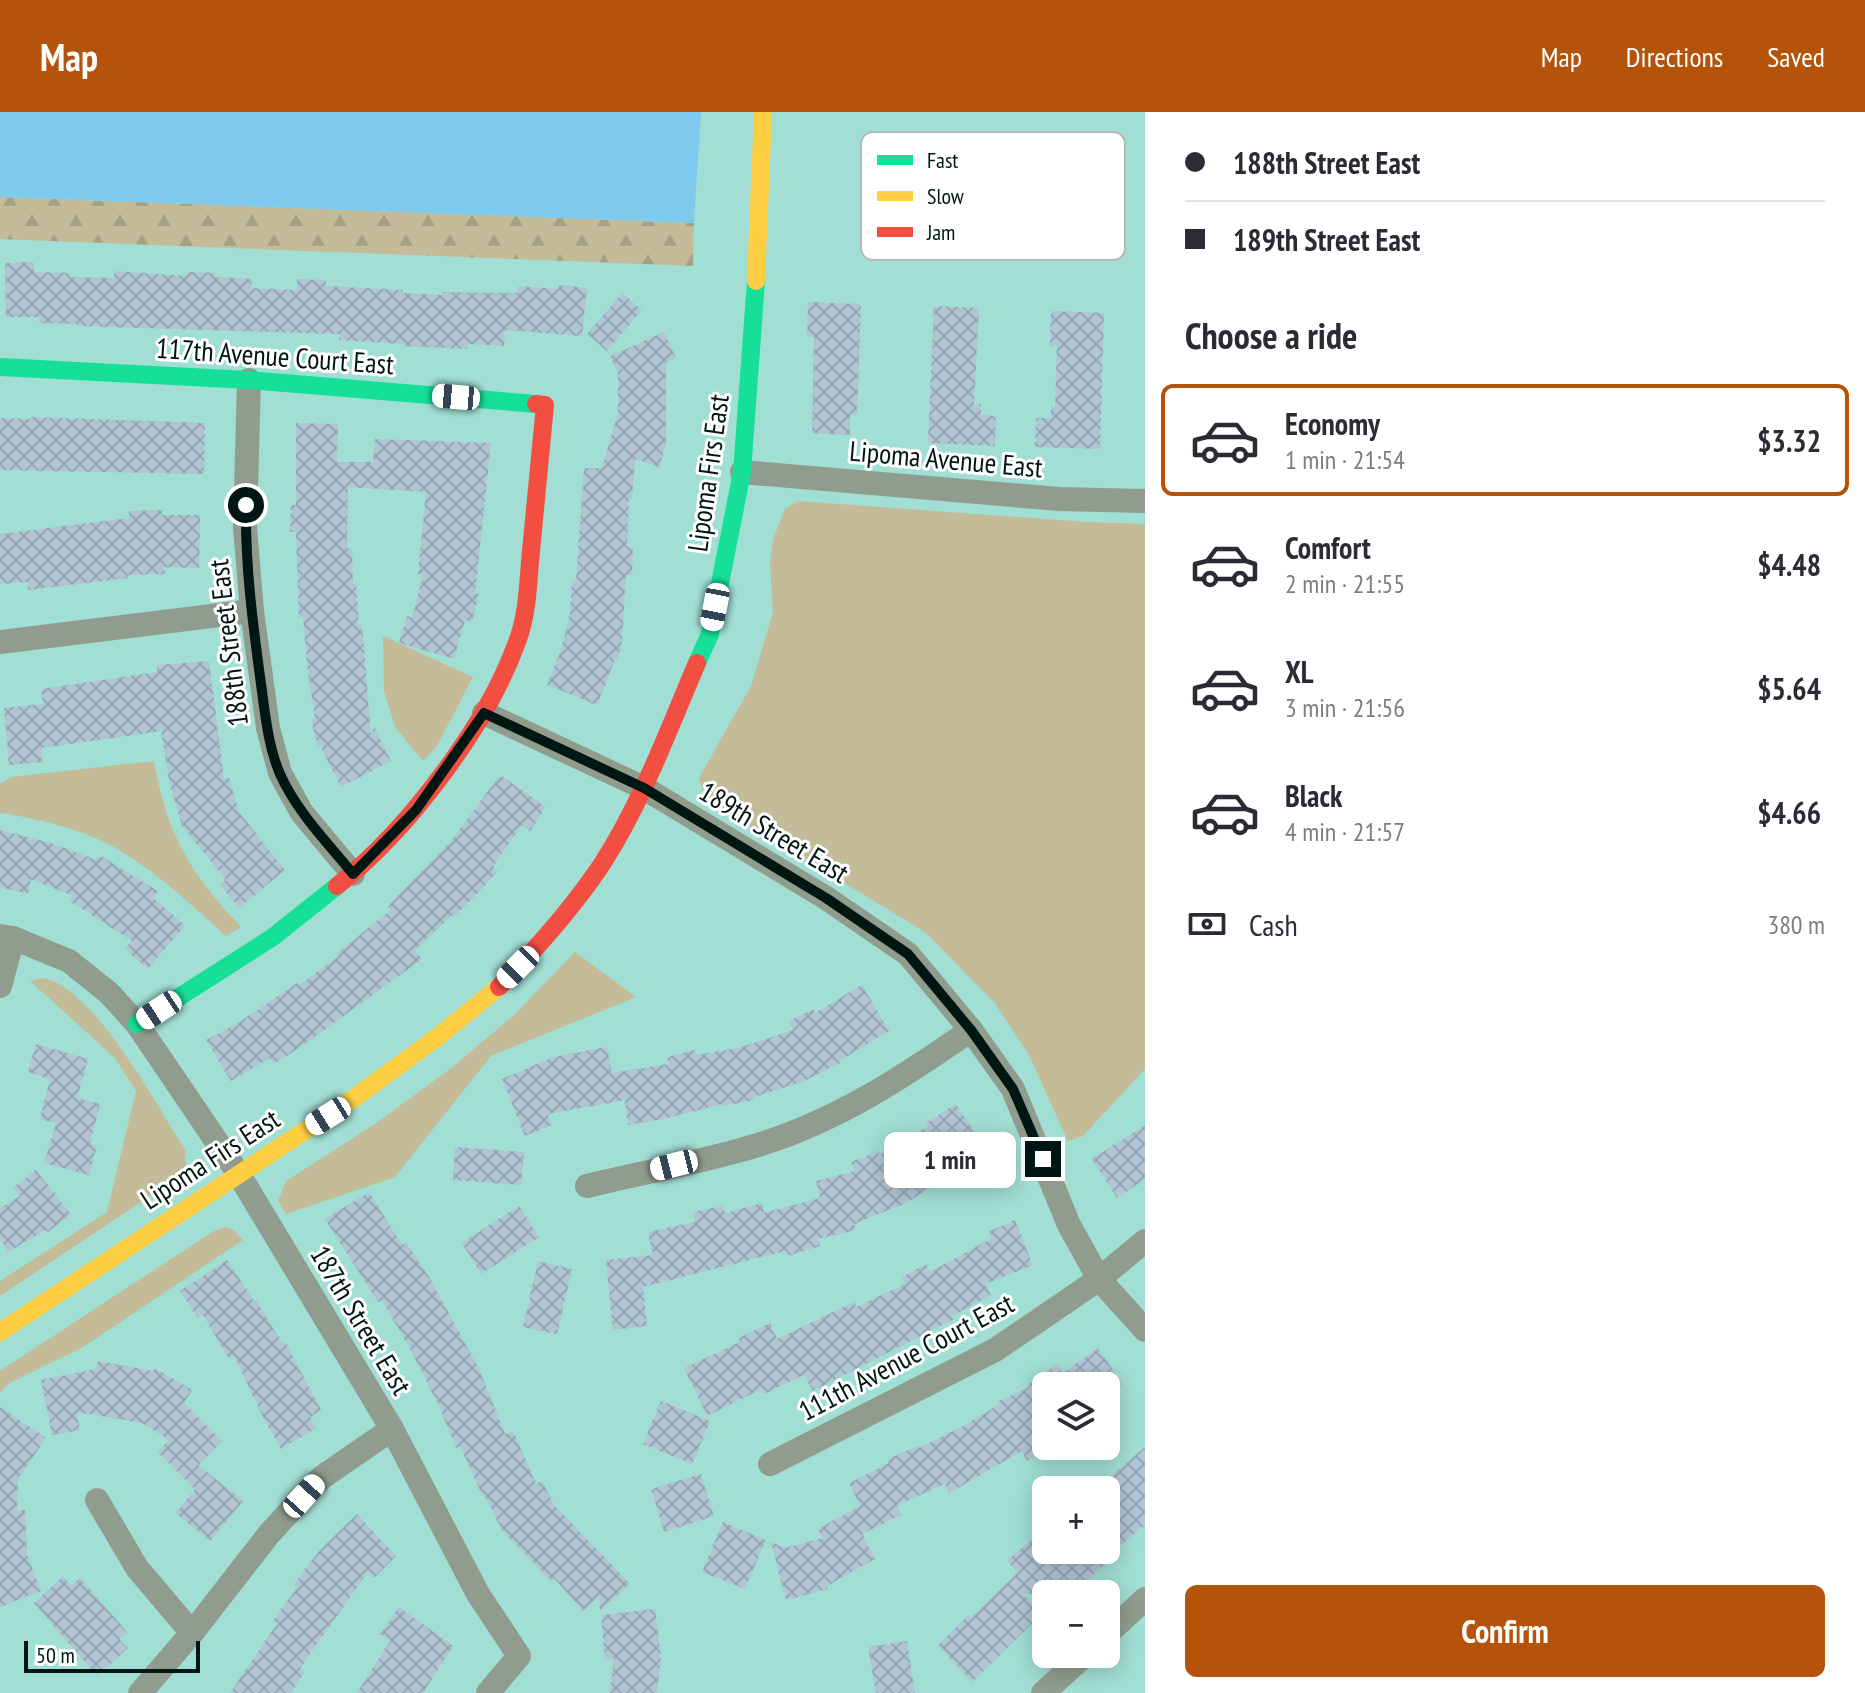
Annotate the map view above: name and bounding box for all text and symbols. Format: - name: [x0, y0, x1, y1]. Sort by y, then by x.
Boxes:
- text: Map: [40, 32, 98, 81]
- text: Map: [1541, 38, 1582, 75]
- text: Directions: [1626, 38, 1723, 75]
- text: Saved: [1767, 38, 1825, 75]
- legend: [861, 132, 1125, 260]
- text: 188th Street East: [1233, 143, 1420, 182]
- text: Fast: [927, 146, 958, 174]
- text: Slow: [927, 182, 964, 210]
- text: Jam: [926, 218, 955, 246]
- text: 189th Street East: [1233, 220, 1420, 259]
- text: Choose a ride: [1185, 312, 1357, 359]
- street label: 117th Avenue Court East: [155, 329, 395, 382]
- car: [431, 383, 481, 411]
- street label: Lipoma Firs East: [678, 392, 737, 554]
- icon: car: [1189, 404, 1261, 476]
- text: Economy: [1285, 404, 1380, 443]
- text: $3.32: [1757, 421, 1821, 460]
- street label: Lipoma Avenue East: [848, 432, 1044, 485]
- text: 1 min · 21:54: [1285, 443, 1405, 476]
- route start: [228, 487, 264, 523]
- icon: car: [1189, 528, 1261, 600]
- text: Comfort: [1285, 528, 1371, 567]
- text: $4.48: [1757, 545, 1821, 584]
- street label: 188th Street East: [199, 557, 256, 729]
- text: 2 min · 21:55: [1285, 567, 1405, 600]
- car: [699, 581, 731, 633]
- icon: car: [1189, 652, 1261, 724]
- text: XL: [1285, 652, 1314, 691]
- text: $5.64: [1757, 669, 1821, 708]
- text: 3 min · 21:56: [1285, 691, 1405, 724]
- street label: 189th Street East: [693, 772, 856, 891]
- icon: car: [1189, 776, 1261, 848]
- text: Black: [1285, 776, 1342, 815]
- text: $4.66: [1757, 793, 1821, 832]
- text: 4 min · 21:57: [1285, 815, 1405, 848]
- icon: cash: [1185, 902, 1229, 946]
- text: Cash: [1249, 905, 1298, 944]
- text: 380 m: [1767, 908, 1825, 941]
- car: [493, 942, 543, 992]
- car: [132, 987, 186, 1033]
- car: [301, 1093, 355, 1139]
- street label: Lipoma Firs East: [133, 1100, 286, 1217]
- callout: 1 min: [883, 1131, 1015, 1187]
- route end: [1025, 1141, 1061, 1177]
- text: 1 min: [924, 1143, 976, 1176]
- car: [648, 1148, 700, 1182]
- street label: 187th Street East: [302, 1238, 421, 1401]
- street label: 111th Avenue Court East: [792, 1284, 1020, 1429]
- map controls: [1032, 1372, 1120, 1668]
- button: layers: [1032, 1372, 1120, 1460]
- car: [279, 1470, 329, 1522]
- button: +: [1032, 1476, 1120, 1564]
- button: −: [1032, 1580, 1120, 1668]
- button: Confirm: [1185, 1585, 1825, 1677]
- scale bar: [24, 1637, 200, 1673]
- text: 50 m: [36, 1641, 75, 1669]

